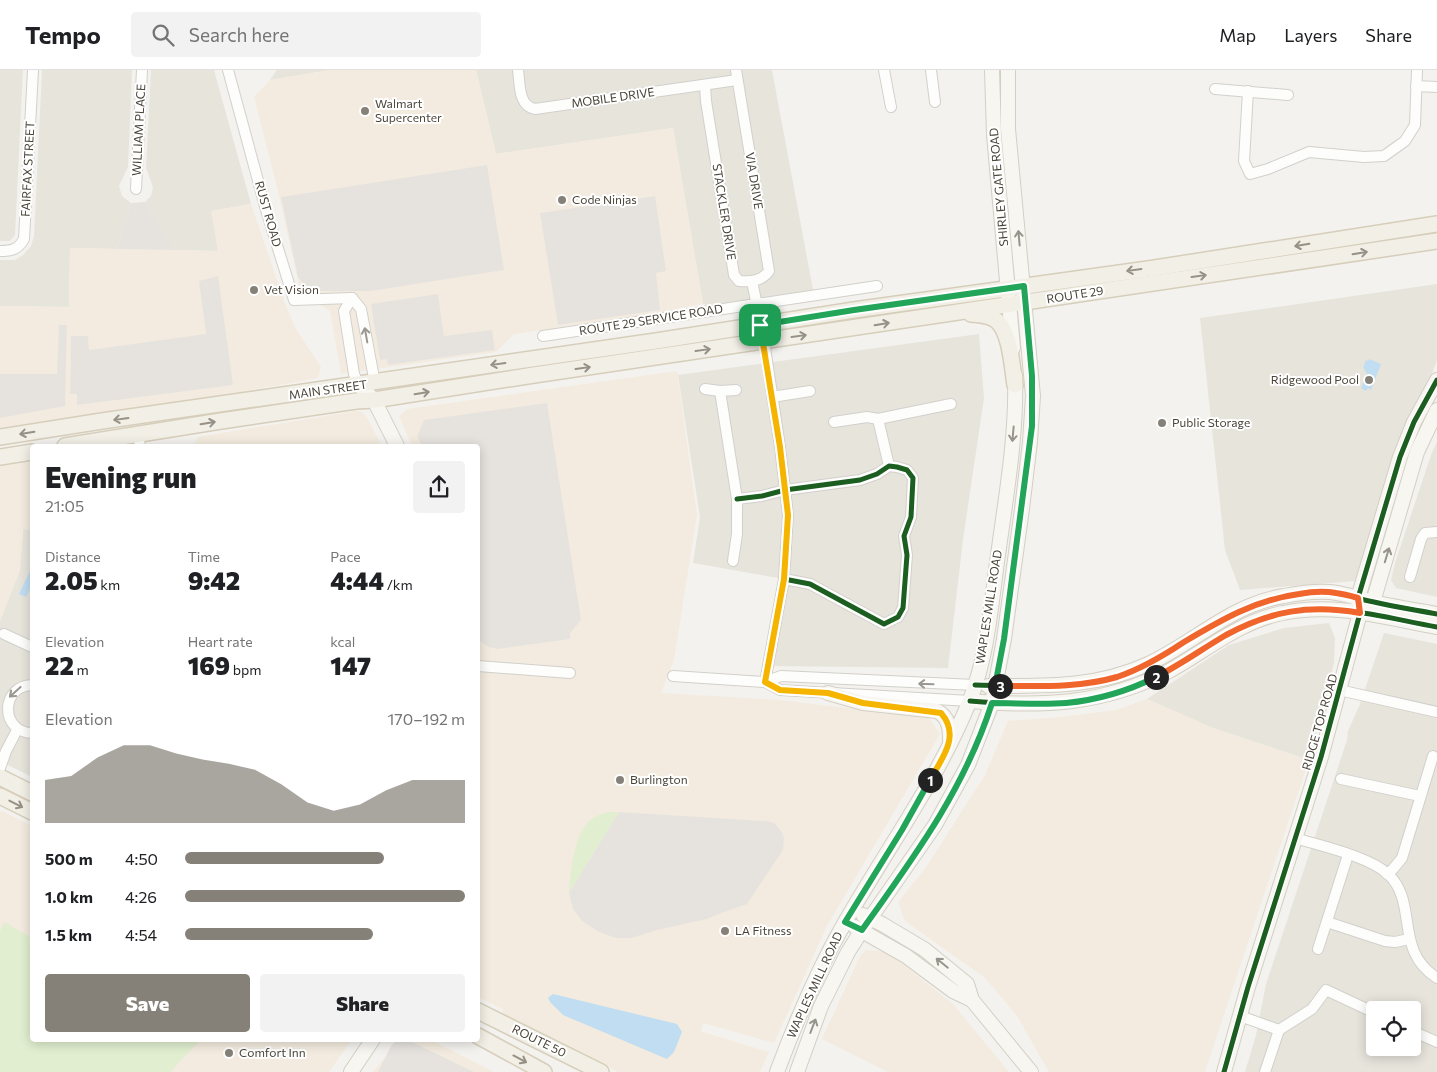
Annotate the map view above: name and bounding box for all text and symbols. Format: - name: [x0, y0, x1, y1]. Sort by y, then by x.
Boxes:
- search box: [131, 12, 481, 57]
- text: Tempo: [25, 20, 101, 49]
- icon: search: [149, 21, 177, 49]
- text: Search here: [189, 23, 289, 46]
- text: Map: [1219, 24, 1256, 46]
- text: Layers: [1284, 24, 1337, 46]
- text: Share: [1365, 24, 1412, 46]
- street label: WILLIAM PLACE: [129, 83, 147, 176]
- street label: MOBILE DRIVE: [570, 84, 655, 110]
- place label: Walmart Supercenter: [375, 96, 442, 124]
- marker: Walmart Supercenter: [359, 105, 371, 117]
- street label: FAIRFAX STREET: [18, 120, 37, 217]
- street label: SHIRLEY GATE ROAD: [986, 127, 1010, 247]
- street label: VIA DRIVE: [744, 151, 766, 210]
- street label: STACKLER DRIVE: [710, 163, 740, 261]
- street label: RUST ROAD: [253, 179, 285, 248]
- place label: Code Ninjas: [572, 192, 637, 206]
- marker: Code Ninjas: [556, 194, 568, 206]
- one-way arrow: [1014, 230, 1024, 246]
- one-way arrow: [1295, 240, 1311, 250]
- one-way arrow: [1352, 247, 1368, 257]
- one-way arrow: [1127, 266, 1143, 276]
- one-way arrow: [1191, 271, 1207, 281]
- place label: Vet Vision: [264, 282, 319, 296]
- street label: ROUTE 29: [1045, 283, 1104, 305]
- marker: Vet Vision: [248, 284, 260, 296]
- street label: ROUTE 29 SERVICE ROAD: [578, 301, 724, 337]
- pin: [739, 304, 781, 346]
- icon: arrive: [746, 311, 774, 339]
- one-way arrow: [874, 318, 890, 328]
- one-way arrow: [360, 328, 370, 344]
- one-way arrow: [791, 331, 807, 341]
- one-way arrow: [694, 345, 710, 355]
- one-way arrow: [490, 359, 506, 369]
- one-way arrow: [574, 363, 590, 373]
- place label: Ridgewood Pool: [1271, 372, 1359, 386]
- marker: Ridgewood Pool: [1363, 374, 1375, 386]
- street label: MAIN STREET: [288, 377, 368, 401]
- one-way arrow: [414, 387, 430, 397]
- one-way arrow: [113, 414, 129, 424]
- place label: Public Storage: [1172, 415, 1250, 429]
- marker: Public Storage: [1156, 417, 1168, 429]
- one-way arrow: [199, 418, 215, 428]
- one-way arrow: [1009, 425, 1018, 441]
- one-way arrow: [19, 428, 35, 438]
- text: Evening run: [45, 460, 197, 494]
- button: share: [413, 461, 465, 513]
- text: 21:05: [45, 496, 84, 515]
- text: Distance: [45, 548, 101, 565]
- text: Time: [188, 548, 220, 565]
- text: Pace: [330, 548, 361, 565]
- street label: WAPLES MILL ROAD: [972, 548, 1004, 665]
- one-way arrow: [1382, 548, 1392, 564]
- text: 2.05: [45, 565, 98, 595]
- text: 9:42: [188, 565, 240, 595]
- text: 4:44: [330, 565, 384, 595]
- text: km: [98, 576, 120, 593]
- text: /km: [384, 576, 413, 593]
- text: Elevation: [45, 633, 104, 650]
- text: Heart rate: [188, 633, 253, 650]
- text: kcal: [330, 633, 355, 650]
- text: 22: [45, 650, 74, 680]
- text: 169: [188, 650, 230, 680]
- text: 147: [330, 650, 371, 680]
- text: m: [74, 661, 89, 678]
- text: bpm: [230, 661, 261, 678]
- pin: 2: [1144, 664, 1168, 690]
- text: 2: [1153, 669, 1160, 686]
- street label: RIDGE TOP ROAD: [1299, 672, 1340, 772]
- pin: 3: [988, 674, 1012, 698]
- text: 3: [996, 678, 1005, 695]
- one-way arrow: [918, 679, 934, 688]
- one-way arrow: [9, 686, 21, 698]
- text: Elevation: [45, 709, 113, 728]
- text: 170–192 m: [387, 709, 465, 728]
- pin: 1: [918, 768, 942, 792]
- place label: Burlington: [630, 772, 688, 786]
- text: 1: [927, 772, 934, 789]
- marker: Burlington: [614, 774, 626, 786]
- one-way arrow: [8, 800, 23, 809]
- text: 500 m: [45, 849, 93, 868]
- text: 4:50: [125, 849, 158, 868]
- text: 1.0 km: [45, 887, 93, 906]
- text: 4:26: [125, 887, 157, 906]
- place label: LA Fitness: [735, 923, 791, 937]
- text: 1.5 km: [45, 925, 92, 944]
- text: 4:54: [125, 925, 157, 944]
- marker: LA Fitness: [719, 925, 731, 937]
- street label: WAPLES MILL ROAD: [783, 929, 845, 1040]
- one-way arrow: [936, 958, 949, 969]
- button: Save: [45, 974, 250, 1032]
- button: Share: [260, 974, 465, 1032]
- map controls: [1366, 1001, 1421, 1056]
- button: locate: [1366, 1001, 1421, 1056]
- one-way arrow: [809, 1019, 819, 1034]
- street label: ROUTE 50: [510, 1021, 569, 1059]
- place label: Comfort Inn: [239, 1045, 306, 1059]
- marker: Comfort Inn: [223, 1047, 235, 1059]
- one-way arrow: [513, 1054, 528, 1064]

